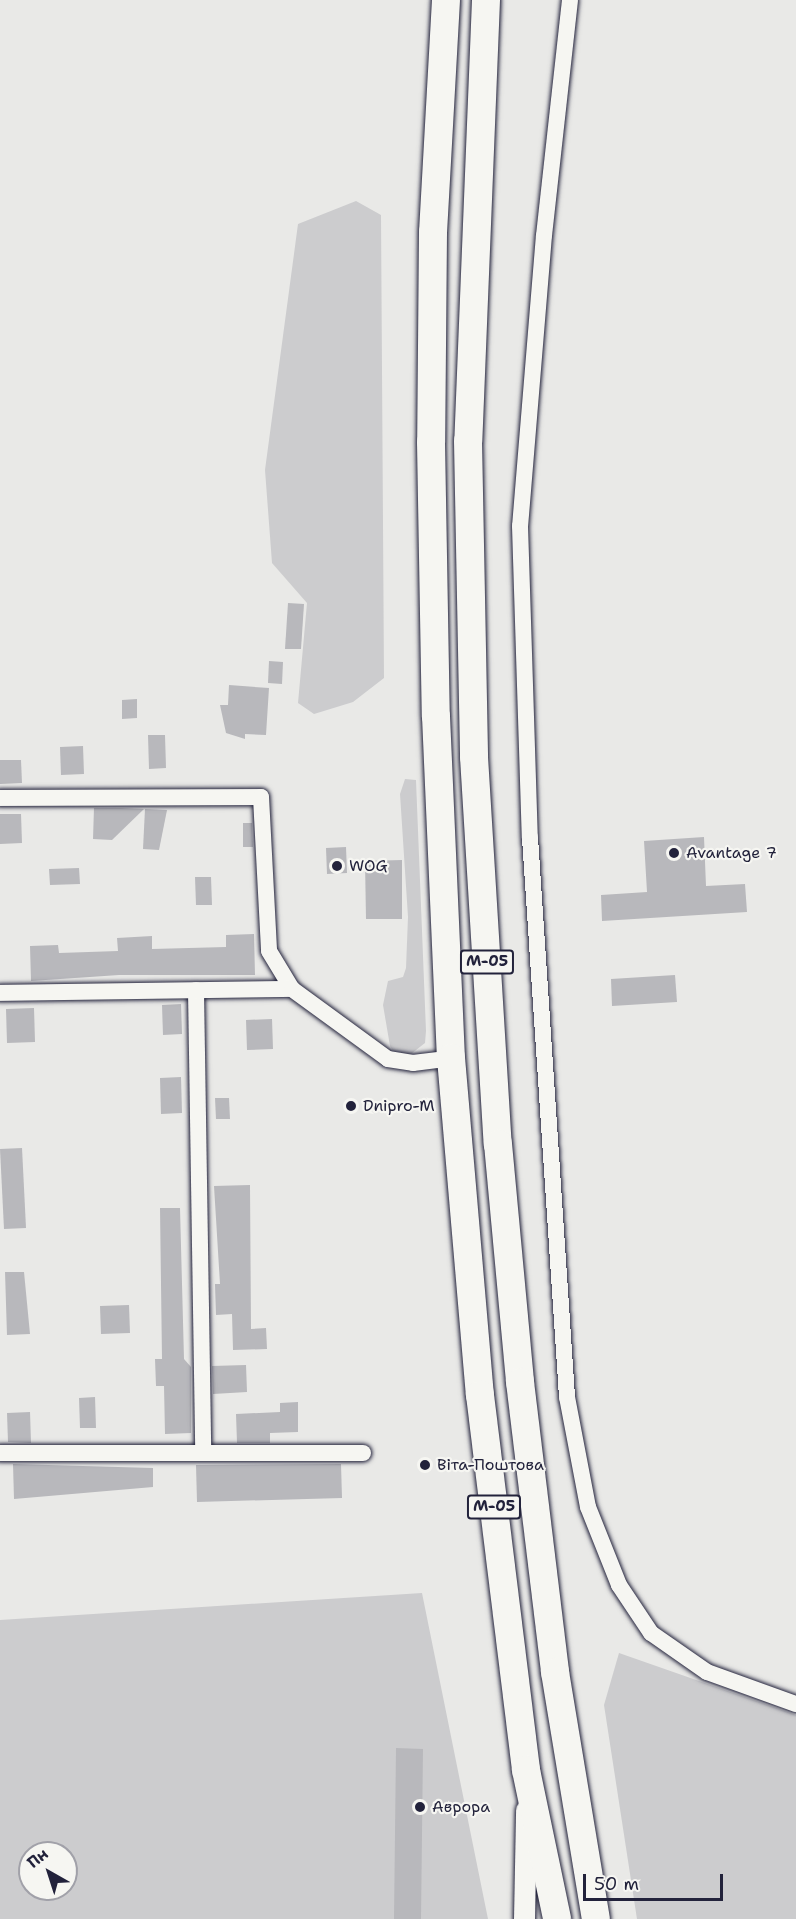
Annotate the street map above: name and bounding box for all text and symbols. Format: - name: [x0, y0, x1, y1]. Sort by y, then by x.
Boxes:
- place label: Avantage 7: [686, 843, 777, 863]
- marker: Avantage 7: [667, 846, 681, 860]
- place label: WOG: [349, 856, 388, 876]
- marker: WOG: [330, 859, 344, 873]
- road number: М-05: [458, 950, 516, 974]
- place label: Dnipro-M: [363, 1096, 435, 1116]
- marker: Dnipro-M: [344, 1099, 358, 1113]
- place label: Віта-Поштова: [437, 1455, 544, 1475]
- marker: Віта-Поштова: [418, 1458, 432, 1472]
- road number: М-05: [466, 1495, 522, 1519]
- place label: Аврора: [432, 1797, 490, 1817]
- marker: Аврора: [413, 1800, 427, 1814]
- north arrow: [18, 1841, 78, 1901]
- text: Пн: [23, 1843, 52, 1873]
- scale bar: [586, 1862, 726, 1900]
- text: 50 m: [594, 1872, 639, 1896]

